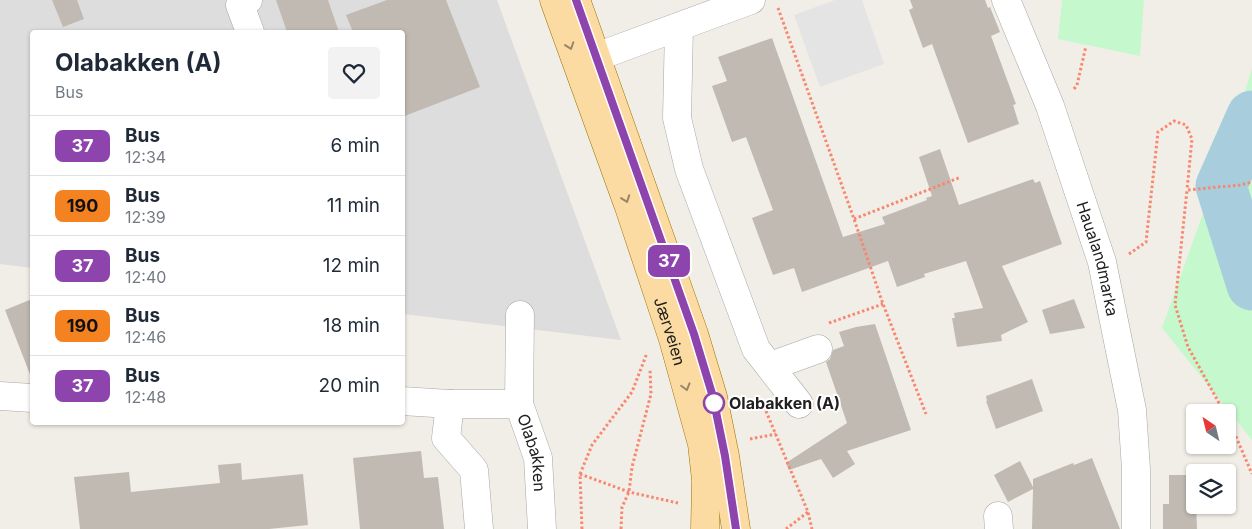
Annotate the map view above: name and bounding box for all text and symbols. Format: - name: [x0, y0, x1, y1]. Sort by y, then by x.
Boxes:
- one-way arrow: [564, 41, 574, 50]
- button: heart: [328, 47, 380, 99]
- text: Olabakken (A): [55, 48, 221, 77]
- text: Bus: [55, 82, 83, 102]
- text: Bus: [125, 124, 160, 147]
- text: 6 min: [330, 134, 380, 157]
- text: 37: [71, 135, 94, 156]
- text: 12:34: [125, 147, 166, 167]
- text: Bus: [125, 184, 160, 207]
- text: 11 min: [327, 194, 380, 217]
- one-way arrow: [620, 194, 630, 202]
- text: 190: [67, 195, 98, 216]
- street label: Haualandmarka: [1072, 199, 1123, 318]
- text: 12:39: [125, 207, 166, 227]
- text: Bus: [125, 244, 160, 267]
- line badge: 37: [646, 245, 692, 277]
- text: 37: [658, 250, 680, 271]
- text: 12 min: [323, 254, 380, 277]
- text: 37: [71, 255, 94, 276]
- text: 12:40: [125, 267, 166, 287]
- street label: Jærveien: [650, 294, 690, 368]
- text: Bus: [125, 304, 160, 327]
- text: 18 min: [323, 314, 380, 337]
- text: 190: [67, 315, 98, 336]
- text: 12:46: [125, 327, 166, 347]
- text: Bus: [125, 364, 160, 387]
- text: 20 min: [319, 374, 380, 397]
- text: 37: [71, 375, 94, 396]
- one-way arrow: [681, 382, 691, 390]
- text: 12:48: [125, 387, 166, 407]
- marker: Olabakken (A): [703, 392, 725, 414]
- place label: Olabakken (A): [729, 393, 840, 413]
- north arrow: [1186, 404, 1236, 454]
- map controls: [1186, 404, 1236, 514]
- street label: Olabakken: [513, 411, 550, 492]
- button: layers: [1186, 464, 1236, 514]

